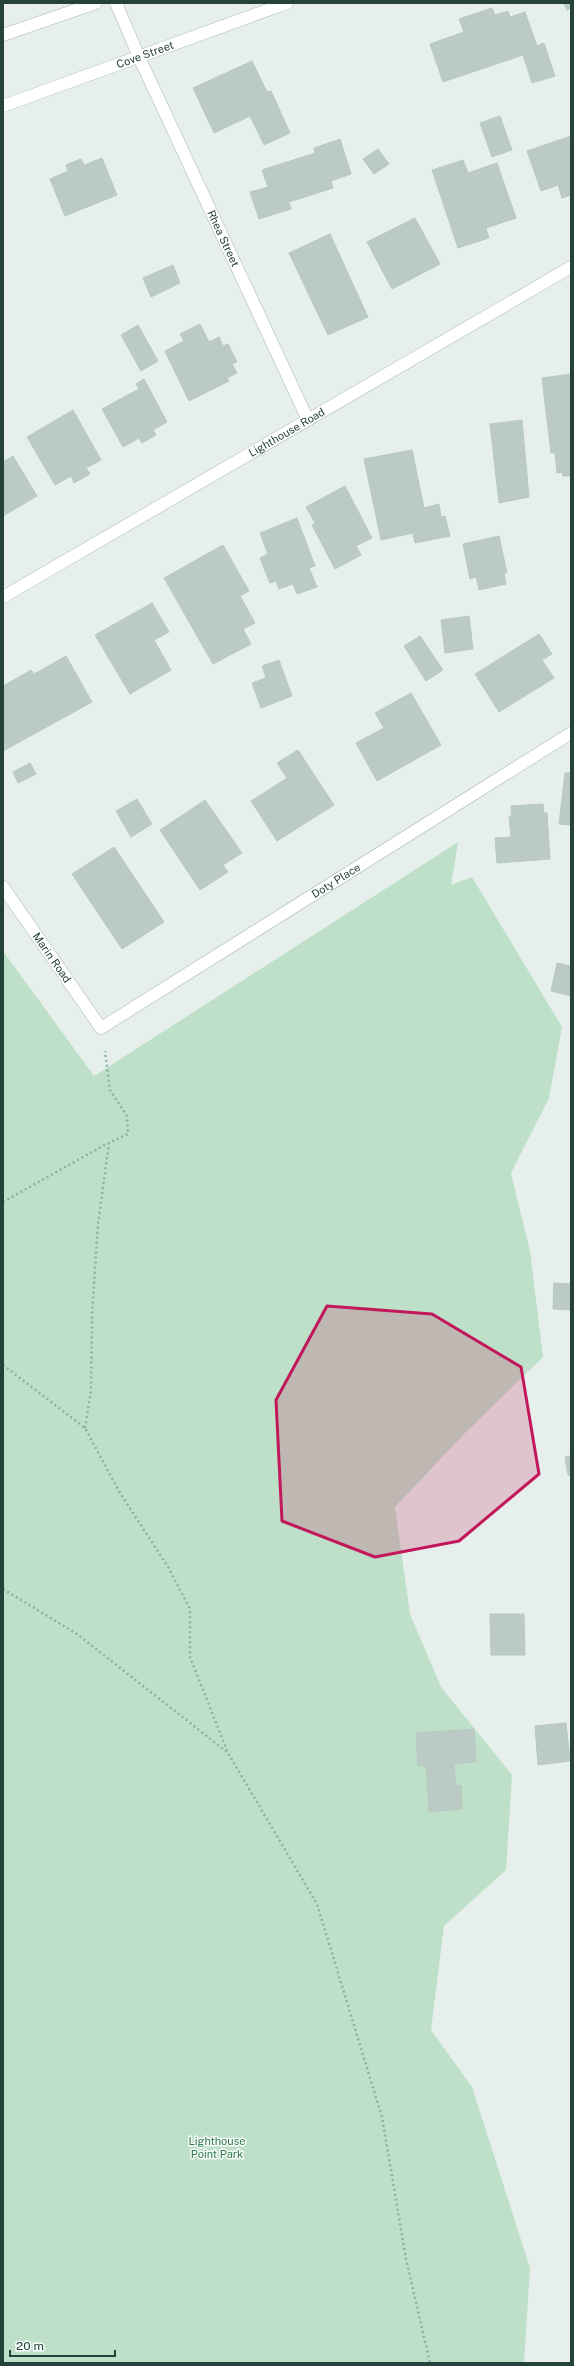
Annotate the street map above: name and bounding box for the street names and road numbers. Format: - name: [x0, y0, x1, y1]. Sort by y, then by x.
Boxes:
- street label: Cove Street: [115, 39, 175, 70]
- street label: Rhea Street: [205, 208, 242, 268]
- street label: Lighthouse Road: [247, 405, 327, 459]
- street label: Doty Place: [309, 861, 362, 900]
- street label: Marin Road: [31, 930, 74, 985]

